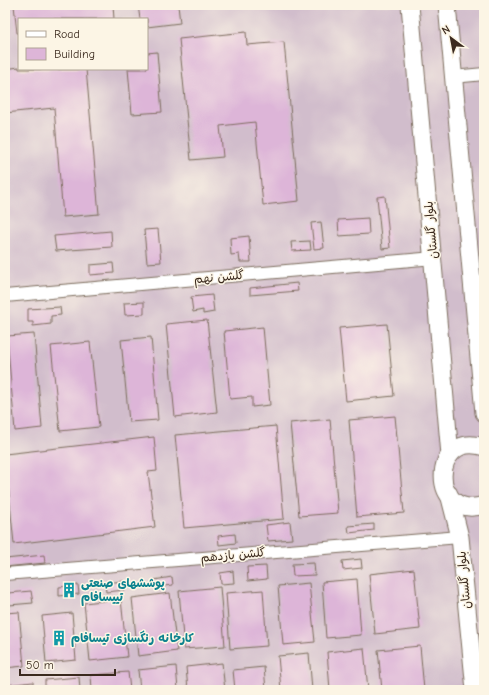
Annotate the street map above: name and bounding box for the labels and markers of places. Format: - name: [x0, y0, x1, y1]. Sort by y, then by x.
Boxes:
- place label: پوششهای صنعتی تییسافام: [81, 576, 165, 606]
- building icon: پوششهای صنعتی تییسافام: [60, 581, 78, 599]
- building icon: کارخانه رنگسازی تیسافام: [50, 629, 68, 647]
- place label: کارخانه رنگسازی تیسافام: [71, 630, 194, 647]

